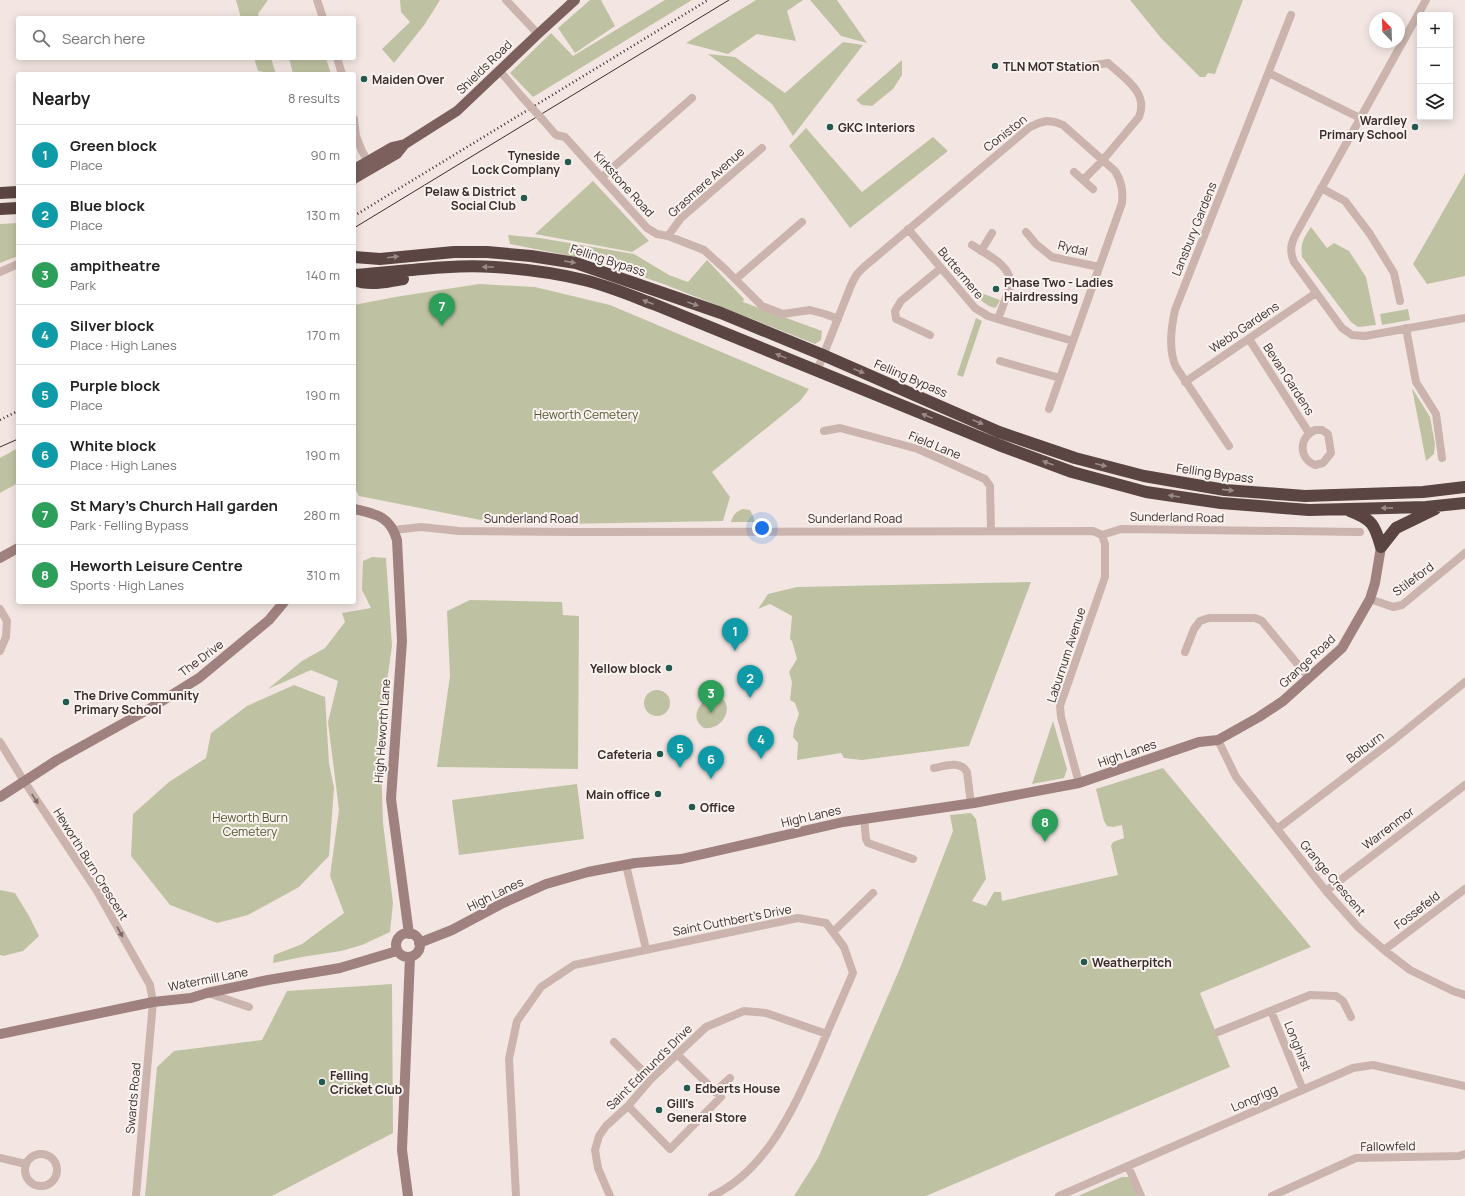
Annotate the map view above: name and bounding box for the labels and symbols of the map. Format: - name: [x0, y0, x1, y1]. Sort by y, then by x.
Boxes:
- north arrow: [1369, 12, 1405, 48]
- street label: Shields Road: [452, 36, 516, 98]
- place label: TLN MOT Station: [1003, 58, 1100, 75]
- marker: TLN MOT Station: [990, 61, 1000, 71]
- place label: Maiden Over: [372, 71, 445, 88]
- marker: Maiden Over: [359, 74, 369, 84]
- street label: Coniston: [980, 111, 1030, 155]
- place label: Wardley Primary School: [1319, 112, 1407, 143]
- place label: GKC Interiors: [838, 119, 916, 136]
- marker: GKC Interiors: [825, 122, 835, 132]
- marker: Wardley Primary School: [1410, 122, 1420, 132]
- street label: Grasmere Avenue: [664, 143, 748, 221]
- place label: Tyneside Lock Complany: [472, 147, 560, 178]
- street label: Kirkstone Road: [590, 147, 658, 221]
- marker: Tyneside Lock Complany: [563, 157, 573, 167]
- street label: Lansbury Gardens: [1167, 179, 1221, 279]
- place label: Pelaw & District Social Club: [425, 183, 516, 214]
- marker: Pelaw & District Social Club: [519, 193, 529, 203]
- street label: Rydal: [1056, 236, 1090, 260]
- street label: Felling Bypass: [568, 240, 648, 280]
- street label: Buttermere: [934, 243, 988, 303]
- one-way arrow: [387, 254, 399, 261]
- one-way arrow: [564, 259, 576, 265]
- one-way arrow: [481, 264, 494, 270]
- place label: Phase Two - Ladies Hairdressing: [1004, 274, 1114, 305]
- marker: Phase Two - Ladies Hairdressing: [991, 284, 1001, 294]
- pin: 7: [429, 293, 455, 326]
- street label: Webb Gardens: [1206, 297, 1282, 357]
- one-way arrow: [641, 298, 653, 304]
- one-way arrow: [687, 301, 699, 307]
- street label: Bevan Gardens: [1259, 340, 1319, 418]
- one-way arrow: [775, 352, 787, 358]
- street label: Felling Bypass: [872, 355, 950, 401]
- one-way arrow: [853, 368, 864, 374]
- park label: Heworth Cemetery: [534, 406, 639, 423]
- one-way arrow: [921, 412, 933, 418]
- one-way arrow: [972, 419, 984, 426]
- street label: Field Lane: [906, 427, 964, 463]
- street label: Felling Bypass: [1175, 459, 1255, 487]
- one-way arrow: [1042, 460, 1054, 466]
- one-way arrow: [1095, 462, 1107, 468]
- one-way arrow: [1222, 487, 1234, 494]
- one-way arrow: [1168, 493, 1180, 499]
- one-way arrow: [1380, 505, 1393, 511]
- street label: Sunderland Road: [1130, 508, 1224, 526]
- street label: Sunderland Road: [484, 510, 578, 527]
- street label: Sunderland Road: [808, 510, 902, 527]
- your location: [752, 518, 772, 538]
- street label: Stileford: [1389, 558, 1437, 600]
- street label: Laburnum Avenue: [1043, 605, 1089, 705]
- pin: 1: [722, 618, 748, 651]
- street label: Grange Road: [1275, 630, 1339, 692]
- street label: The Drive: [175, 636, 227, 680]
- place label: Yellow block: [590, 660, 662, 677]
- marker: Yellow block: [664, 663, 674, 673]
- pin: 2: [737, 665, 763, 698]
- street label: High Heworth Lane: [370, 678, 394, 784]
- pin: 3: [698, 680, 724, 713]
- place label: The Drive Community Primary School: [74, 687, 199, 718]
- marker: The Drive Community Primary School: [61, 697, 71, 707]
- pin: 4: [748, 726, 774, 759]
- street label: Bolburn: [1343, 727, 1387, 767]
- pin: 5: [667, 735, 693, 768]
- street label: High Lanes: [1095, 735, 1159, 771]
- place label: Cafeteria: [598, 746, 652, 763]
- pin: 6: [698, 746, 724, 779]
- marker: Cafeteria: [655, 749, 665, 759]
- place label: Main office: [586, 786, 650, 803]
- marker: Main office: [653, 789, 663, 799]
- one-way arrow: [32, 793, 39, 805]
- place label: Office: [700, 799, 735, 816]
- street label: High Lanes: [779, 801, 843, 831]
- marker: Office: [687, 802, 697, 812]
- street label: Warrenmor: [1358, 802, 1418, 853]
- street label: Heworth Burn Crescent: [50, 805, 133, 924]
- park label: Heworth Burn Cemetery: [212, 809, 288, 840]
- pin: 8: [1032, 809, 1058, 842]
- street label: Grange Crescent: [1296, 836, 1370, 920]
- street label: High Lanes: [464, 873, 526, 915]
- street label: Fossefeld: [1391, 887, 1443, 933]
- street label: Saint Cuthbert's Drive: [671, 900, 793, 940]
- one-way arrow: [116, 926, 123, 938]
- place label: Weatherpitch: [1092, 954, 1172, 971]
- marker: Weatherpitch: [1079, 957, 1089, 967]
- street label: Watermill Lane: [167, 963, 249, 995]
- street label: Longhirst: [1280, 1018, 1316, 1074]
- street label: Saint Edmund's Drive: [602, 1020, 696, 1114]
- street label: Swards Road: [121, 1062, 145, 1134]
- place label: Felling Cricket Club: [330, 1067, 402, 1098]
- marker: Felling Cricket Club: [317, 1077, 327, 1087]
- place label: Edberts House: [695, 1080, 780, 1097]
- street label: Longrigg: [1228, 1080, 1280, 1116]
- marker: Edberts House: [682, 1083, 692, 1093]
- place label: Gill's General Store: [667, 1095, 747, 1126]
- marker: Gill's General Store: [654, 1105, 664, 1115]
- street label: Fallowfeld: [1360, 1137, 1416, 1155]

